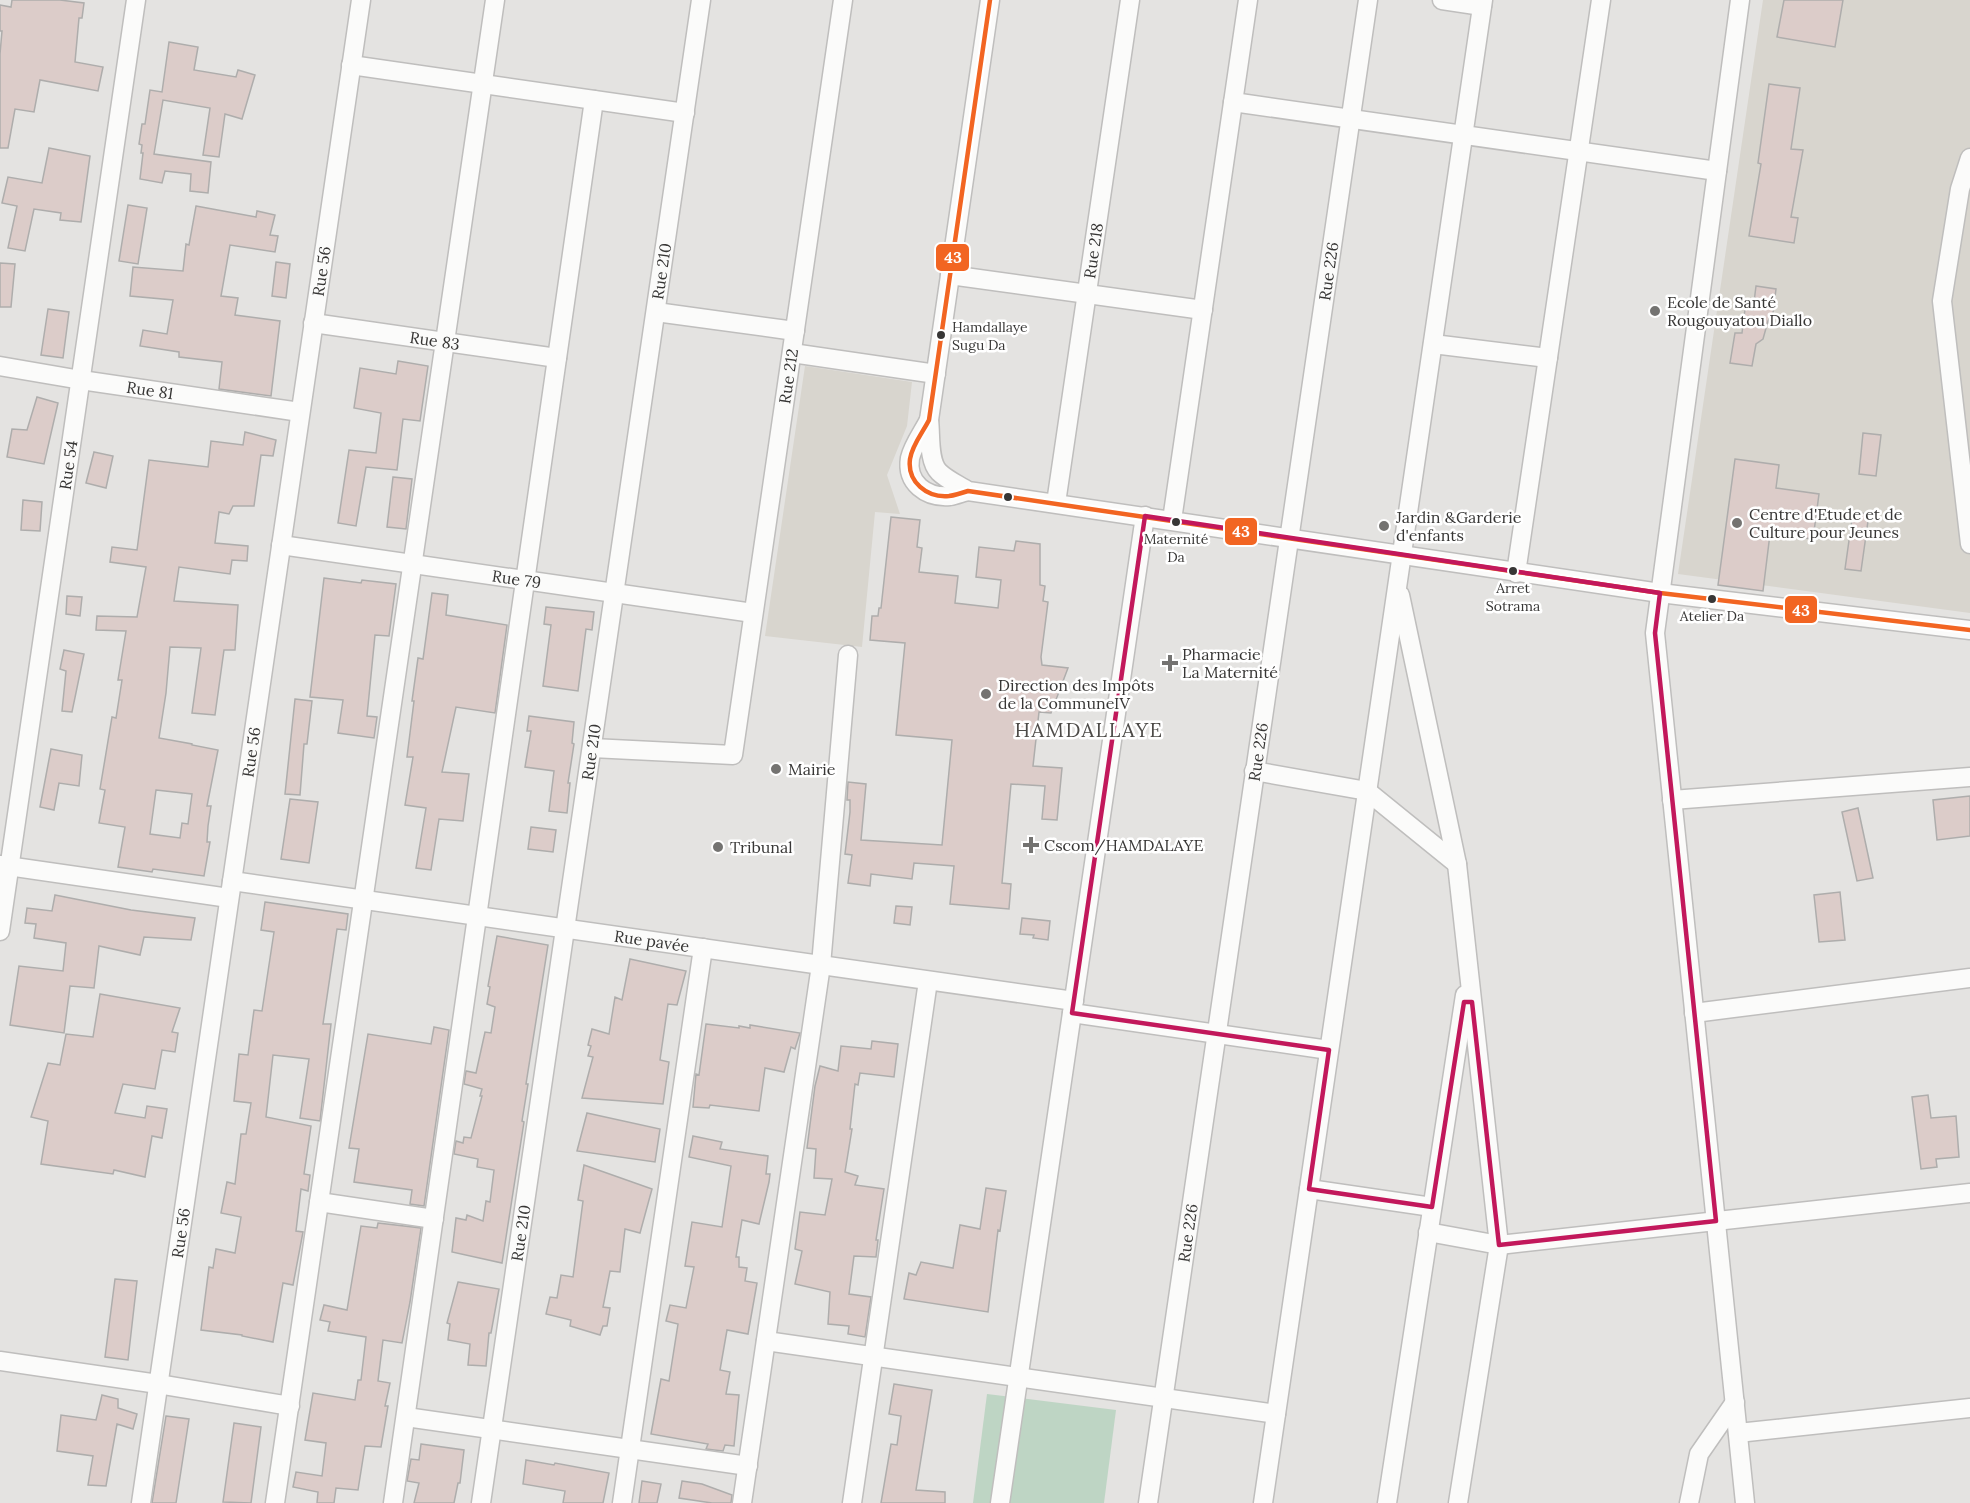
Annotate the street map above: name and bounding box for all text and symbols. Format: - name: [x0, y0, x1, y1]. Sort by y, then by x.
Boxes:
- street label: Rue 218: [1079, 222, 1107, 280]
- street label: Rue 210: [647, 241, 675, 301]
- street label: Rue 226: [1314, 241, 1342, 302]
- line badge: 43: [935, 243, 970, 272]
- street label: Rue 56: [308, 245, 335, 298]
- text: 43: [944, 247, 962, 267]
- place label: Ecole de Santé Rougouyatou Diallo: [1667, 292, 1812, 330]
- marker: Ecole de Santé Rougouyatou Diallo: [1648, 304, 1662, 318]
- place label: Hamdallaye Sugu Da: [952, 318, 1028, 354]
- street label: Rue 83: [408, 327, 461, 354]
- marker: Hamdallaye Sugu Da: [935, 329, 947, 341]
- street label: Rue 212: [774, 347, 802, 405]
- street label: Rue 81: [125, 377, 175, 403]
- street label: Rue 54: [55, 438, 82, 491]
- unlabelled marker: [1002, 491, 1014, 503]
- place label: Centre d'Etude et de Culture pour Jeunes: [1749, 504, 1903, 542]
- place label: Jardin &Garderie d'enfants: [1395, 507, 1522, 545]
- marker: Maternité Da: [1170, 516, 1182, 528]
- marker: Centre d'Etude et de Culture pour Jeunes: [1730, 516, 1744, 530]
- line badge: 43: [1224, 517, 1258, 546]
- marker: Jardin &Garderie d'enfants: [1377, 519, 1391, 533]
- text: 43: [1232, 521, 1250, 541]
- place label: Maternité Da: [1144, 530, 1209, 566]
- marker: Arret Sotrama: [1507, 565, 1519, 577]
- street label: Rue 79: [491, 566, 542, 592]
- place label: Arret Sotrama: [1486, 579, 1540, 615]
- marker: Atelier Da: [1706, 593, 1718, 605]
- line badge: 43: [1784, 595, 1818, 624]
- text: 43: [1792, 600, 1810, 620]
- place label: Atelier Da: [1679, 607, 1744, 625]
- place label: Pharmacie La Maternité: [1182, 644, 1278, 682]
- marker: Pharmacie La Maternité: [1163, 656, 1177, 670]
- place label: Direction des Impôts de la CommuneIV: [998, 675, 1154, 713]
- marker: Direction des Impôts de la CommuneIV: [979, 687, 993, 701]
- district label: HAMDALLAYE: [1015, 717, 1164, 742]
- street label: Rue 226: [1244, 721, 1272, 783]
- street label: Rue 210: [577, 722, 605, 782]
- street label: Rue 56: [237, 726, 264, 778]
- place label: Mairie: [788, 759, 836, 779]
- marker: Mairie: [769, 762, 783, 776]
- place label: Cscom/HAMDALAYE: [1044, 835, 1203, 856]
- marker: Cscom/HAMDALAYE: [1022, 836, 1040, 854]
- place label: Tribunal: [730, 837, 793, 857]
- marker: Tribunal: [711, 840, 725, 854]
- street label: Rue pavée: [613, 926, 691, 956]
- street label: Rue 226: [1173, 1202, 1202, 1264]
- street label: Rue 210: [507, 1203, 535, 1262]
- street label: Rue 56: [167, 1206, 194, 1259]

